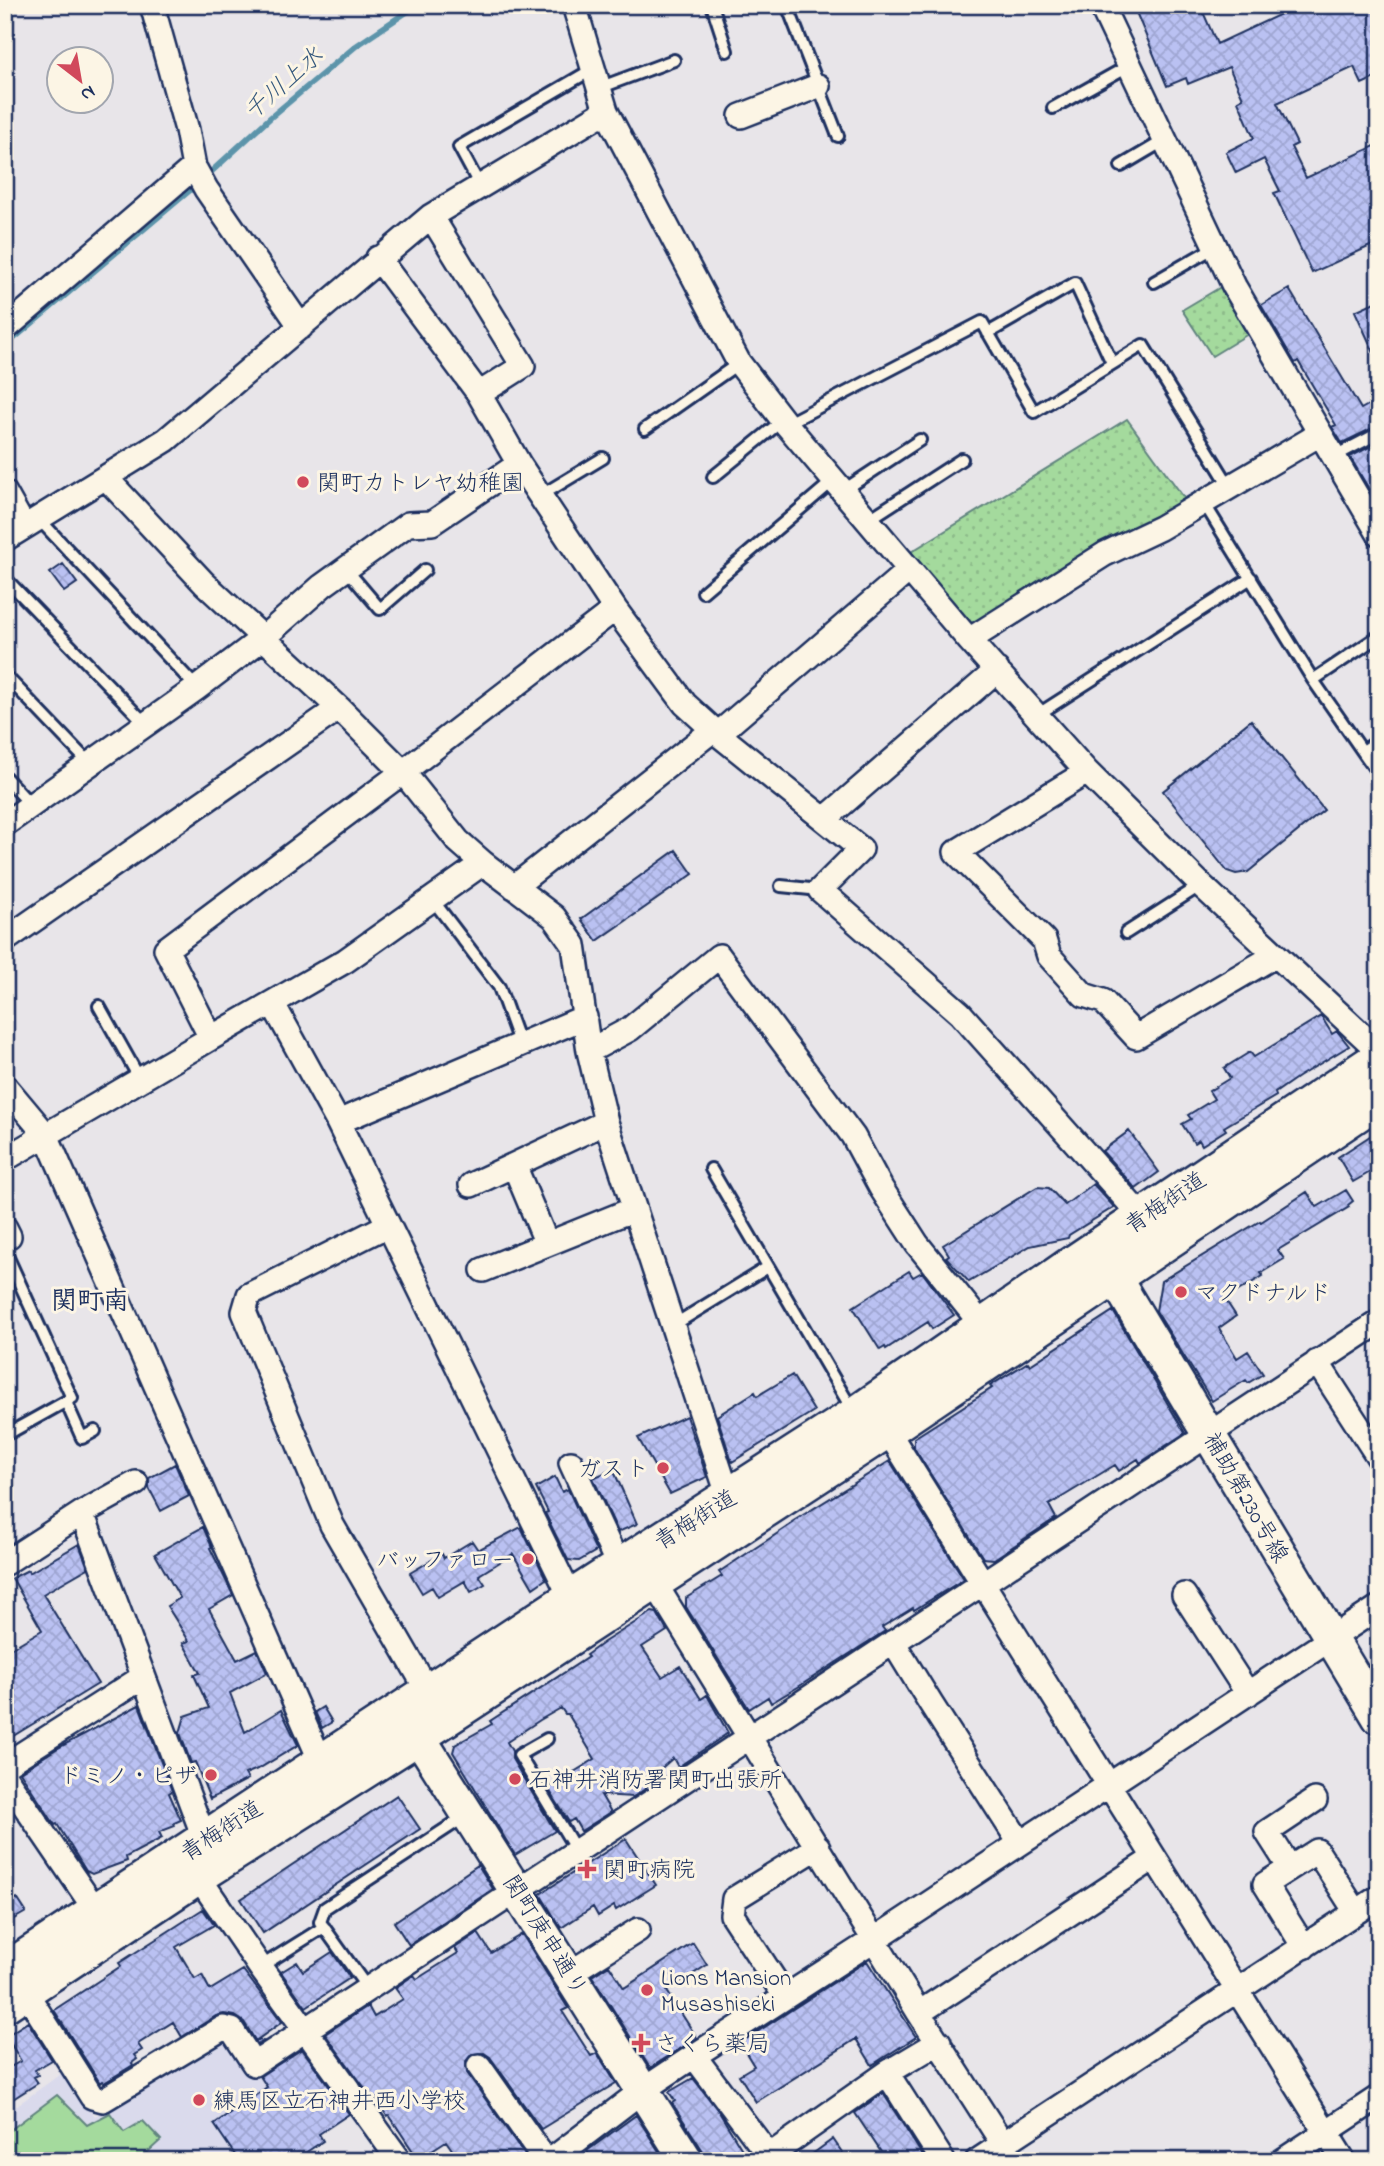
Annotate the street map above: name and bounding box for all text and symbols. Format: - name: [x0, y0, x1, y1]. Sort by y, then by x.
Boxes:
- water label: 千川上水: [237, 40, 332, 130]
- north arrow: [46, 46, 116, 116]
- text: N: [75, 78, 100, 107]
- place label: 関町カトレヤ幼稚園: [317, 468, 524, 501]
- marker: 関町カトレヤ幼稚園: [295, 474, 311, 490]
- street label: 青梅街道: [1119, 1165, 1214, 1243]
- place label: マクドナルド: [1195, 1278, 1331, 1311]
- district label: 関町南: [51, 1284, 129, 1322]
- marker: マクドナルド: [1173, 1284, 1189, 1300]
- street label: 補助第230号線: [1194, 1427, 1296, 1570]
- place label: ガスト: [578, 1454, 649, 1487]
- marker: ガスト: [655, 1460, 671, 1476]
- street label: 青梅街道: [649, 1483, 744, 1559]
- place label: バッファロー: [376, 1545, 514, 1578]
- marker: バッファロー: [520, 1551, 536, 1567]
- place label: ドミノ・ピザ: [59, 1761, 197, 1794]
- place label: 石神井消防署関町出張所: [529, 1765, 782, 1798]
- marker: ドミノ・ピザ: [203, 1767, 219, 1783]
- marker: 石神井消防署関町出張所: [507, 1771, 523, 1787]
- street label: 青梅街道: [175, 1793, 270, 1871]
- place label: 関町病院: [603, 1855, 695, 1888]
- marker: 関町病院: [577, 1859, 597, 1879]
- street label: 関町庚申通り: [493, 1869, 594, 2004]
- place label: Lions Mansion Musashiseki: [661, 1963, 791, 2022]
- marker: Lions Mansion Musashiseki: [639, 1982, 655, 1998]
- place label: さくら薬局: [655, 2029, 770, 2062]
- marker: さくら薬局: [633, 2035, 649, 2051]
- place label: 練馬区立石神井西小学校: [213, 2086, 466, 2119]
- marker: 練馬区立石神井西小学校: [191, 2092, 207, 2108]

